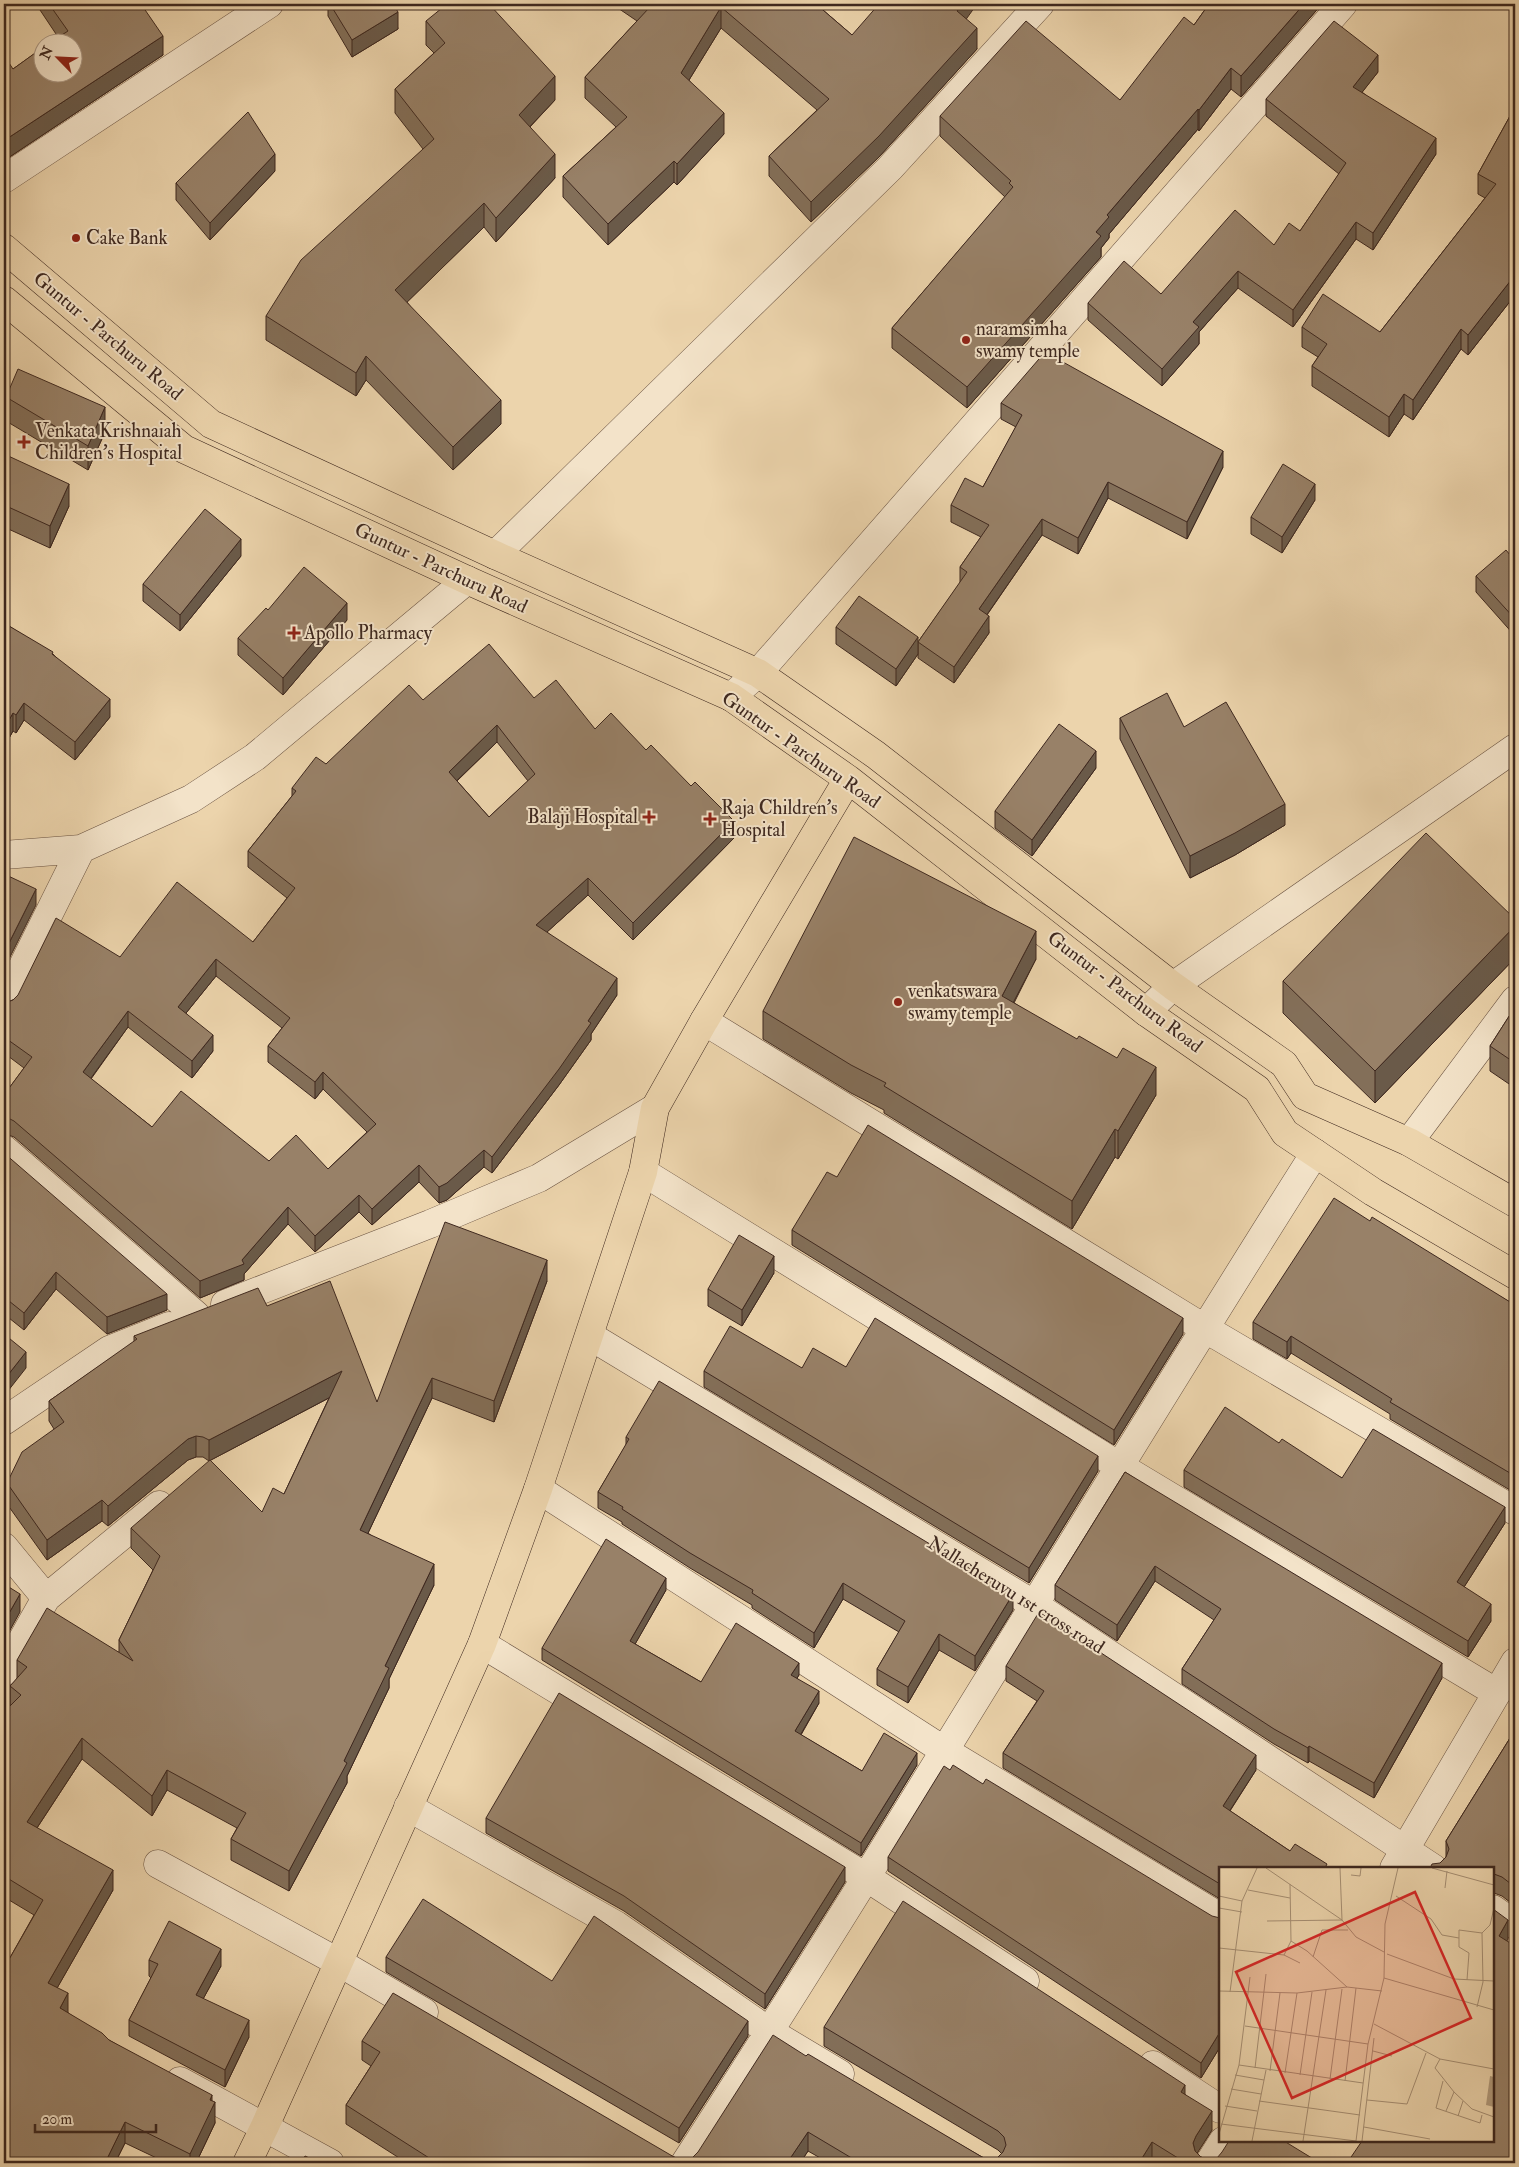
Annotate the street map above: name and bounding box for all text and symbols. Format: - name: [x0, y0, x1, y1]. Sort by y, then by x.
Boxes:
- north arrow: [32, 32, 82, 82]
- text: N: [36, 43, 57, 63]
- place label: Cake Bank: [86, 226, 168, 250]
- marker: Cake Bank: [70, 232, 82, 244]
- street label: Guntur - Parchuru Road: [28, 266, 188, 406]
- place label: naramsimha swamy temple: [976, 317, 1080, 364]
- marker: naramsimha swamy temple: [960, 334, 972, 346]
- place label: Venkata Krishnaiah Children's Hospital: [35, 419, 182, 466]
- marker: Venkata Krishnaiah Children's Hospital: [17, 435, 31, 449]
- street label: Guntur - Parchuru Road: [351, 517, 532, 619]
- place label: Apollo Pharmacy: [303, 621, 433, 646]
- marker: Apollo Pharmacy: [288, 627, 300, 639]
- street label: Guntur - Parchuru Road: [717, 686, 885, 814]
- place label: Raja Children's Hospital: [721, 796, 838, 843]
- place label: Balaji Hospital: [527, 805, 638, 830]
- marker: Balaji Hospital: [642, 810, 656, 824]
- marker: Raja Children's Hospital: [703, 812, 717, 826]
- street label: Guntur - Parchuru Road: [1043, 926, 1208, 1059]
- place label: venkatswara swamy temple: [907, 979, 1012, 1026]
- marker: venkatswara swamy temple: [892, 996, 904, 1008]
- street label: Nallacheruvu 1st cross road: [923, 1531, 1109, 1660]
- inset map: [1219, 1867, 1494, 2142]
- scale bar: [35, 2102, 156, 2134]
- text: 20 m: [42, 2110, 72, 2129]

